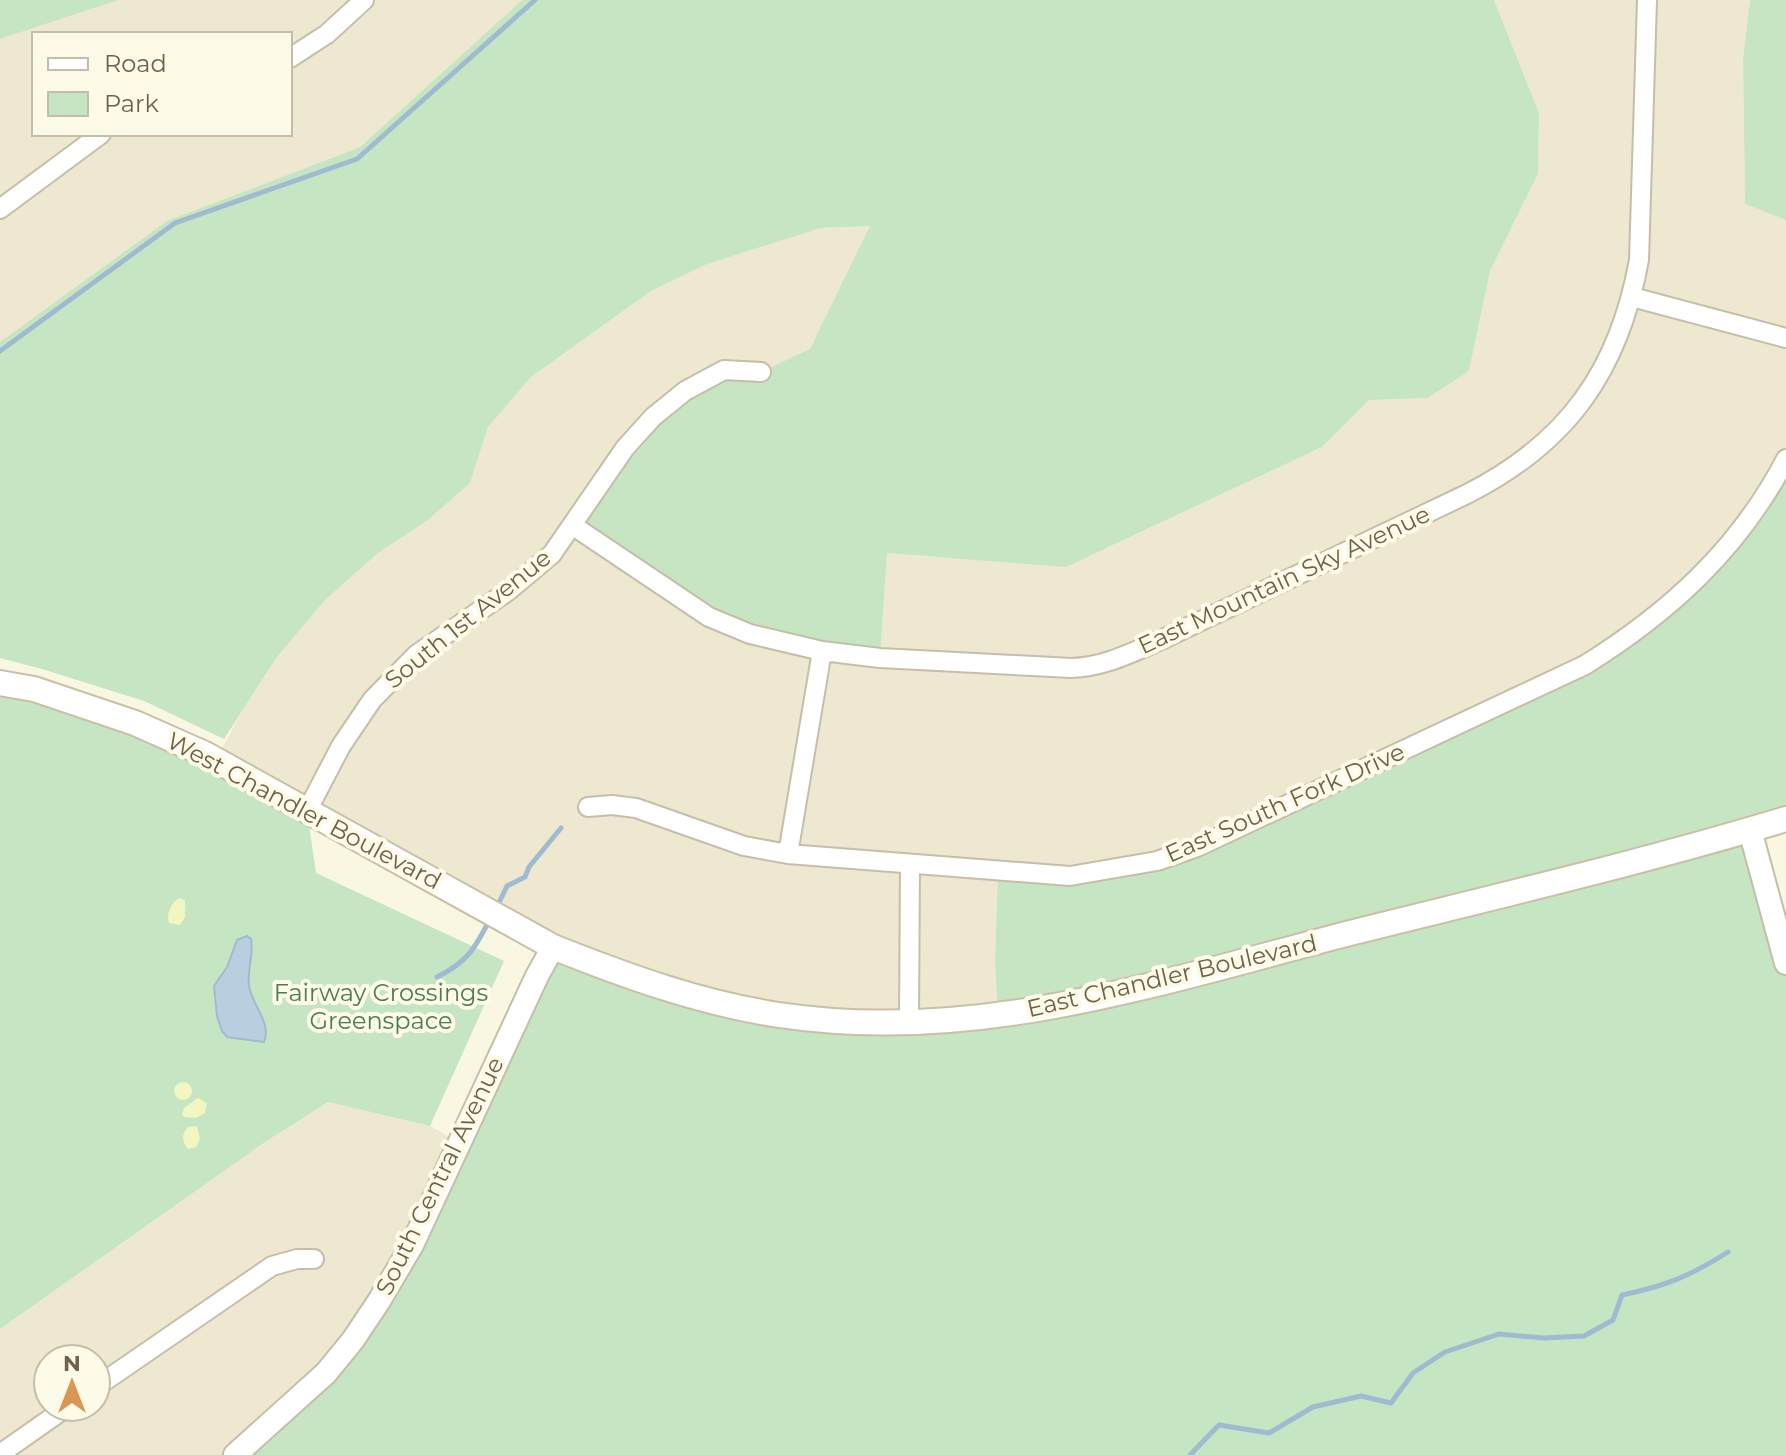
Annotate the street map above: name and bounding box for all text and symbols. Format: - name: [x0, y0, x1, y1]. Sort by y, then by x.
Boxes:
- legend: [32, 32, 292, 136]
- text: Road: [104, 49, 167, 78]
- text: Park: [104, 89, 159, 118]
- street label: East Mountain Sky Avenue: [1133, 499, 1434, 660]
- street label: South 1st Avenue: [379, 543, 557, 694]
- street label: West Chandler Boulevard: [162, 726, 446, 895]
- street label: East South Fork Drive: [1161, 737, 1409, 868]
- street label: East Chandler Boulevard: [1024, 928, 1320, 1023]
- park label: Fairway Crossings Greenspace: [274, 978, 488, 1035]
- street label: South Central Avenue: [369, 1052, 510, 1300]
- north arrow: [32, 1343, 112, 1423]
- text: N: [63, 1350, 81, 1377]

